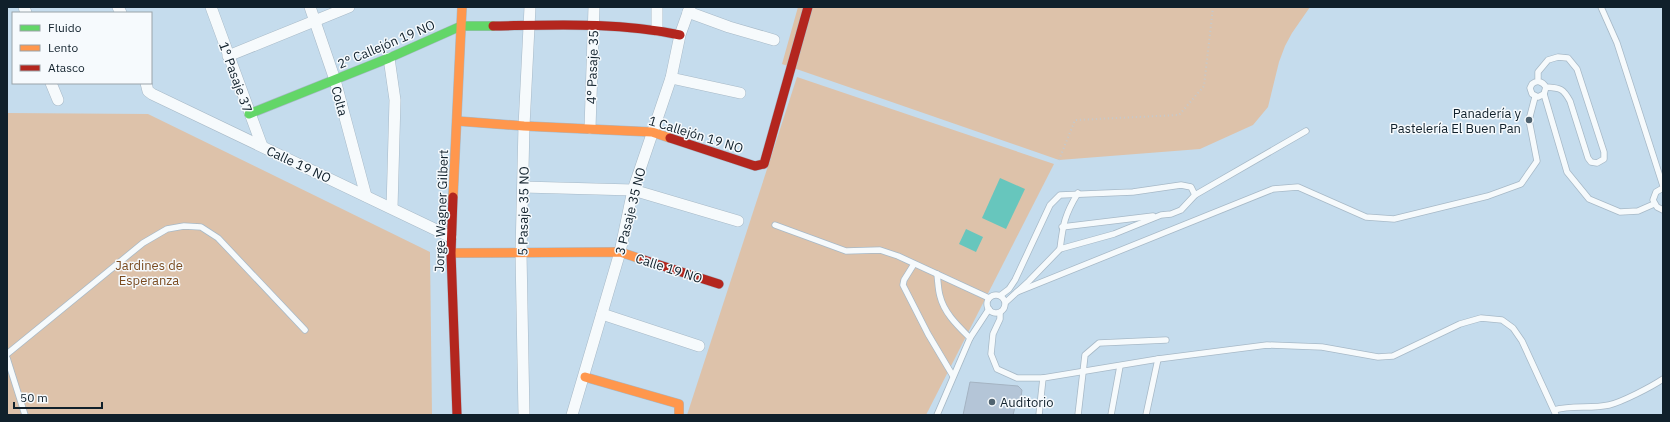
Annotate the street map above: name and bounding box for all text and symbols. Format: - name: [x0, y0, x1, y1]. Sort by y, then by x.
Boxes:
- legend: [12, 12, 152, 84]
- street label: 2° Callejón 19 NO: [335, 16, 437, 73]
- text: Fluido: [48, 20, 82, 35]
- street label: 4° Pasaje 35: [583, 30, 602, 104]
- text: Lento: [48, 40, 78, 55]
- street label: 1° Pasaje 37: [215, 40, 256, 115]
- text: Atasco: [48, 60, 85, 75]
- street label: Colta: [327, 84, 352, 118]
- place label: Panadería y Pastelería El Buen Pan: [1390, 105, 1522, 137]
- street label: 1 Callejón 19 NO: [646, 112, 745, 157]
- marker: Panadería y Pastelería El Buen Pan: [1524, 115, 1534, 125]
- street label: Calle 19 NO: [264, 142, 334, 187]
- street label: Jorge Wagner Gilbert: [431, 149, 452, 273]
- street label: 5 Pasaje 35 NO: [514, 166, 533, 256]
- street label: 3 Pasaje 35 NO: [611, 166, 650, 257]
- street label: Calle 19 NO: [633, 250, 704, 287]
- park label: Jardines de Esperanza: [115, 257, 183, 289]
- scale bar: [14, 384, 102, 410]
- text: 50 m: [20, 390, 48, 405]
- place label: Auditorio: [1000, 394, 1054, 411]
- marker: Auditorio: [987, 397, 997, 407]

